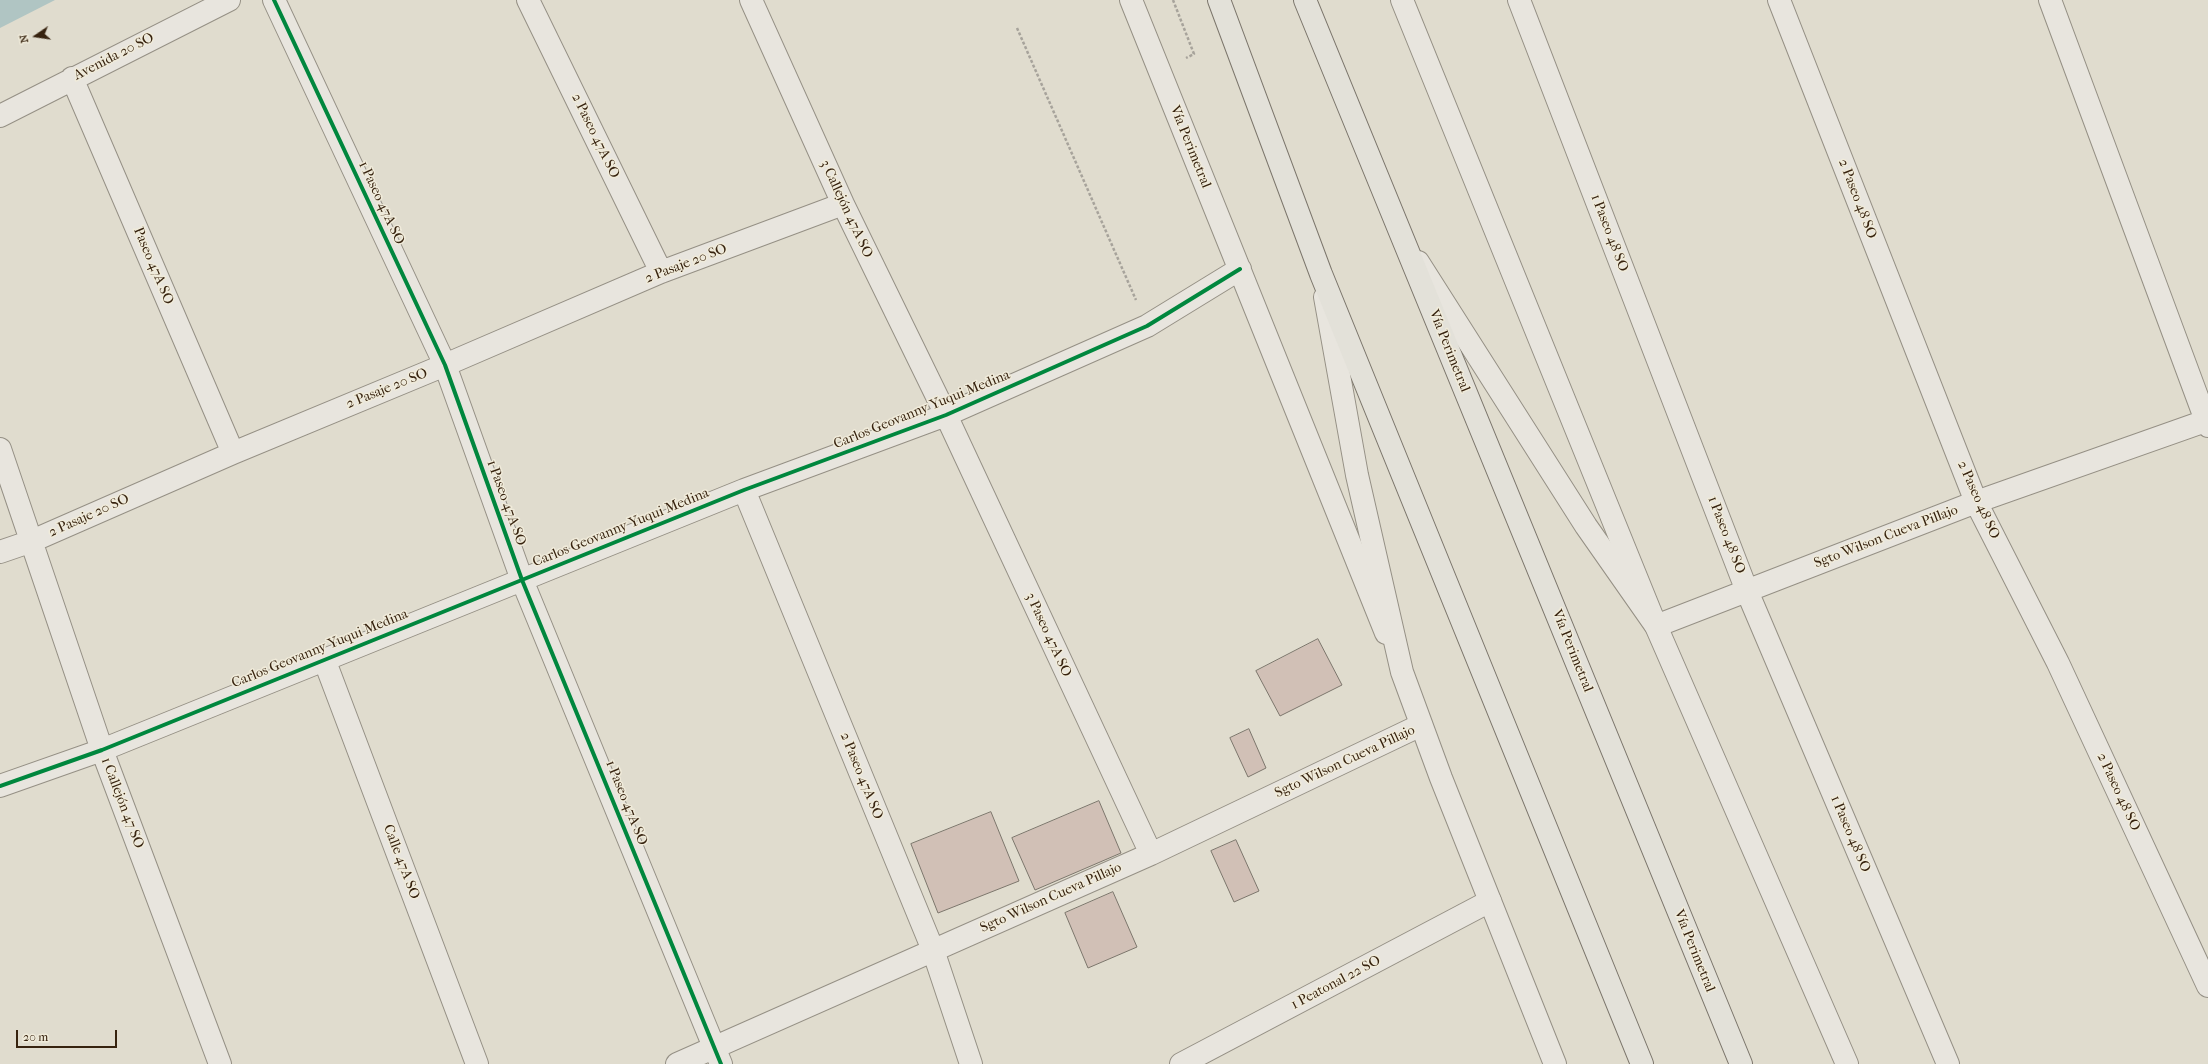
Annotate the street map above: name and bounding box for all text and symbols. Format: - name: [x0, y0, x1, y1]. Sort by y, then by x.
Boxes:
- north arrow: [16, 16, 56, 56]
- street label: Avenida 20 SO: [71, 30, 157, 84]
- text: N: [17, 33, 31, 44]
- street label: 2 Paseo 47A SO: [567, 91, 623, 181]
- street label: Vía Perimetral: [1166, 103, 1214, 191]
- street label: 3 Callejón 47A SO: [816, 157, 876, 261]
- street label: 2 Paseo 48 SO: [1834, 157, 1880, 241]
- street label: 1 Paseo 47A SO: [354, 159, 408, 247]
- street label: 1 Paseo 48 SO: [1587, 192, 1631, 274]
- street label: Paseo 47A SO: [129, 225, 177, 307]
- street label: 2 Pasaje 20 SO: [643, 241, 729, 287]
- street label: Vía Perimetral: [1425, 307, 1473, 395]
- street label: 2 Pasaje 20 SO: [344, 365, 430, 413]
- street label: Carlos Geovanny Yuqui Medina: [831, 367, 1013, 453]
- street label: 1 Paseo 47A SO: [483, 458, 529, 548]
- street label: 2 Paseo 48 SO: [1953, 458, 2003, 542]
- street label: Carlos Geovanny Yuqui Medina: [530, 485, 712, 571]
- street label: 2 Pasaje 20 SO: [46, 491, 132, 541]
- street label: 1 Paseo 48 SO: [1704, 494, 1748, 576]
- street label: Sgto Wilson Cueva Pillajo: [1812, 502, 1960, 572]
- street label: 3 Paseo 47A SO: [1021, 590, 1075, 680]
- street label: Carlos Geovanny Yuqui Medina: [229, 606, 411, 692]
- street label: Vía Perimetral: [1548, 607, 1596, 695]
- street label: Sgto Wilson Cueva Pillajo: [1272, 722, 1418, 802]
- street label: 2 Paseo 47A SO: [836, 730, 886, 822]
- street label: 2 Paseo 48 SO: [2093, 750, 2143, 834]
- street label: 1 Callejón 47 SO: [97, 755, 147, 851]
- street label: 1 Paseo 47A SO: [601, 758, 651, 848]
- street label: 1 Paseo 48 SO: [1826, 793, 1874, 875]
- street label: Calle 47A SO: [379, 822, 423, 902]
- street label: Sgto Wilson Cueva Pillajo: [978, 859, 1124, 937]
- street label: Vía Perimetral: [1670, 907, 1718, 995]
- street label: 1 Peatonal 22 SO: [1288, 952, 1384, 1014]
- scale bar: [18, 1022, 119, 1048]
- text: 20 m: [23, 1030, 48, 1044]

